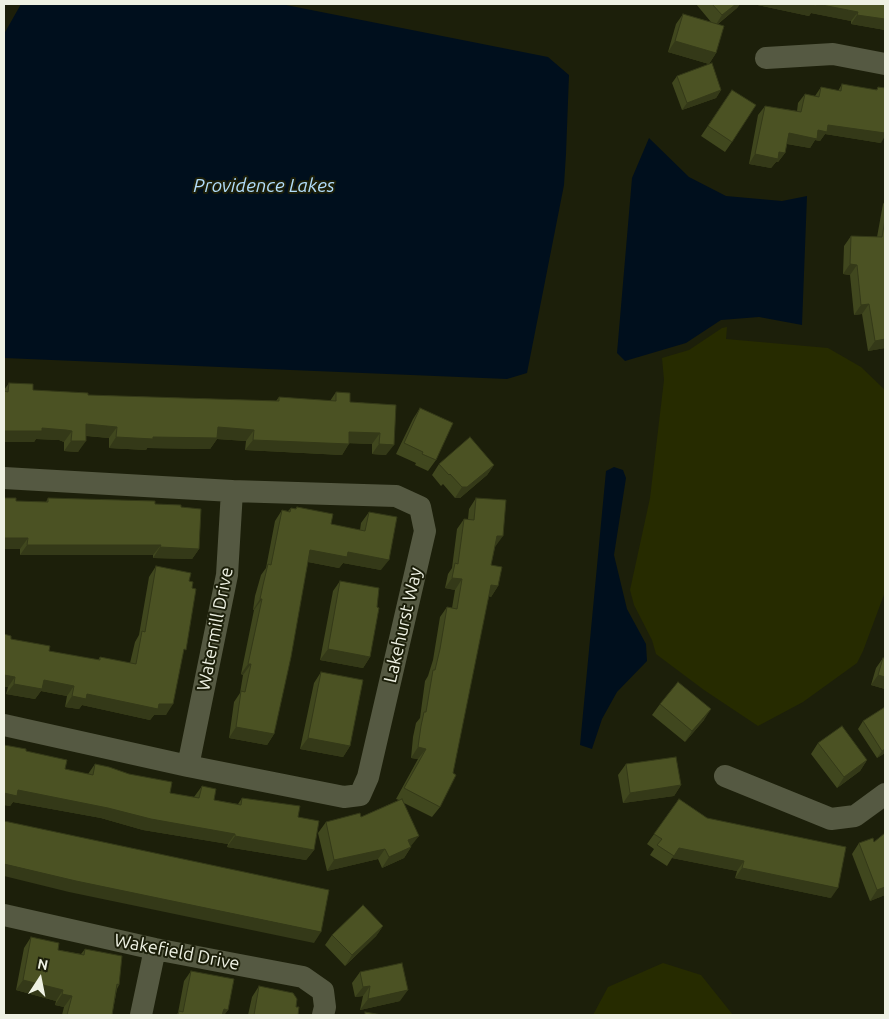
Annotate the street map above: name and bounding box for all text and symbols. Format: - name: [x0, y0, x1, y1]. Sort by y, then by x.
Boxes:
- water label: Providence Lakes: [193, 175, 335, 197]
- street label: Watermill Drive: [192, 565, 238, 693]
- street label: Lakehurst Way: [379, 565, 427, 685]
- street label: Wakefield Drive: [112, 929, 242, 975]
- north arrow: [15, 954, 65, 1004]
- text: N: [36, 955, 50, 973]

